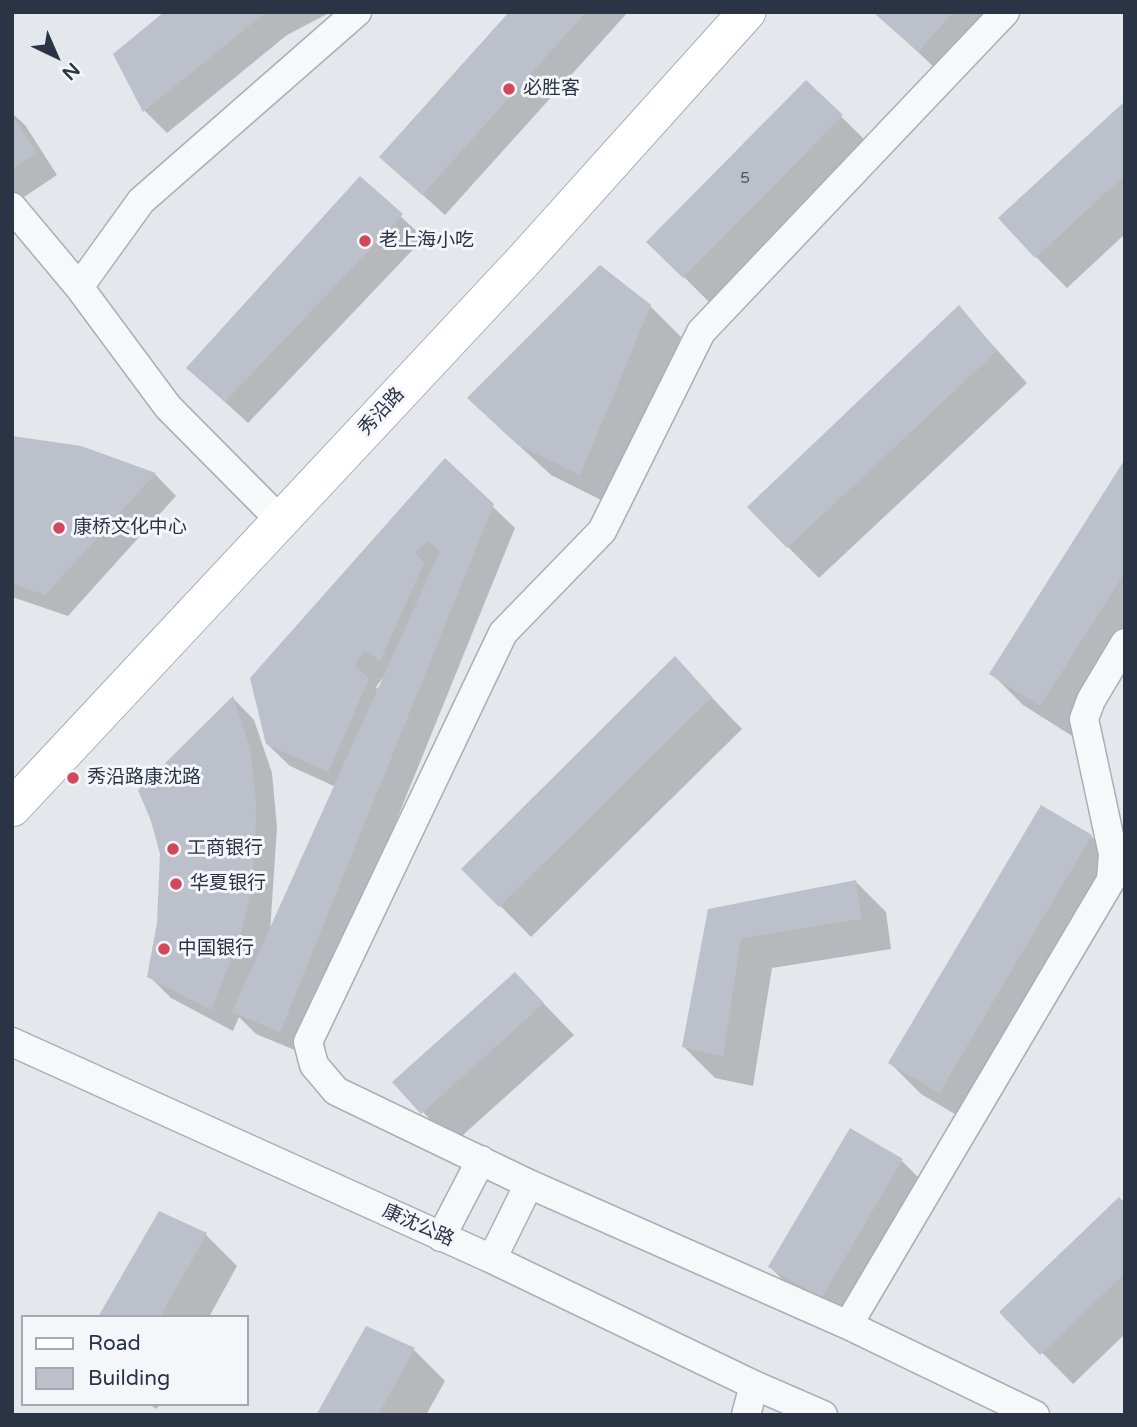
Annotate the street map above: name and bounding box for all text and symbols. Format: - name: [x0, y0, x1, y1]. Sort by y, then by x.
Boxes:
- north arrow: [21, 21, 91, 91]
- text: N: [57, 58, 84, 84]
- place label: 必胜客: [523, 78, 580, 100]
- marker: 必胜客: [501, 81, 517, 97]
- house number: 5: [740, 169, 750, 189]
- place label: 老上海小吃: [379, 230, 474, 252]
- marker: 老上海小吃: [357, 233, 373, 249]
- street label: 秀沿路: [354, 383, 410, 441]
- place label: 康桥文化中心: [73, 517, 187, 539]
- marker: 康桥文化中心: [51, 520, 67, 536]
- place label: 秀沿路康沈路: [87, 767, 201, 789]
- marker: 秀沿路康沈路: [65, 770, 81, 786]
- place label: 工商银行: [187, 838, 263, 860]
- marker: 工商银行: [165, 841, 181, 857]
- place label: 华夏银行: [190, 873, 266, 895]
- marker: 华夏银行: [168, 876, 184, 892]
- place label: 中国银行: [178, 938, 254, 960]
- marker: 中国银行: [156, 941, 172, 957]
- street label: 康沈公路: [379, 1200, 457, 1252]
- legend: [21, 1315, 248, 1406]
- text: Road: [88, 1331, 141, 1356]
- text: Building: [88, 1366, 170, 1391]

